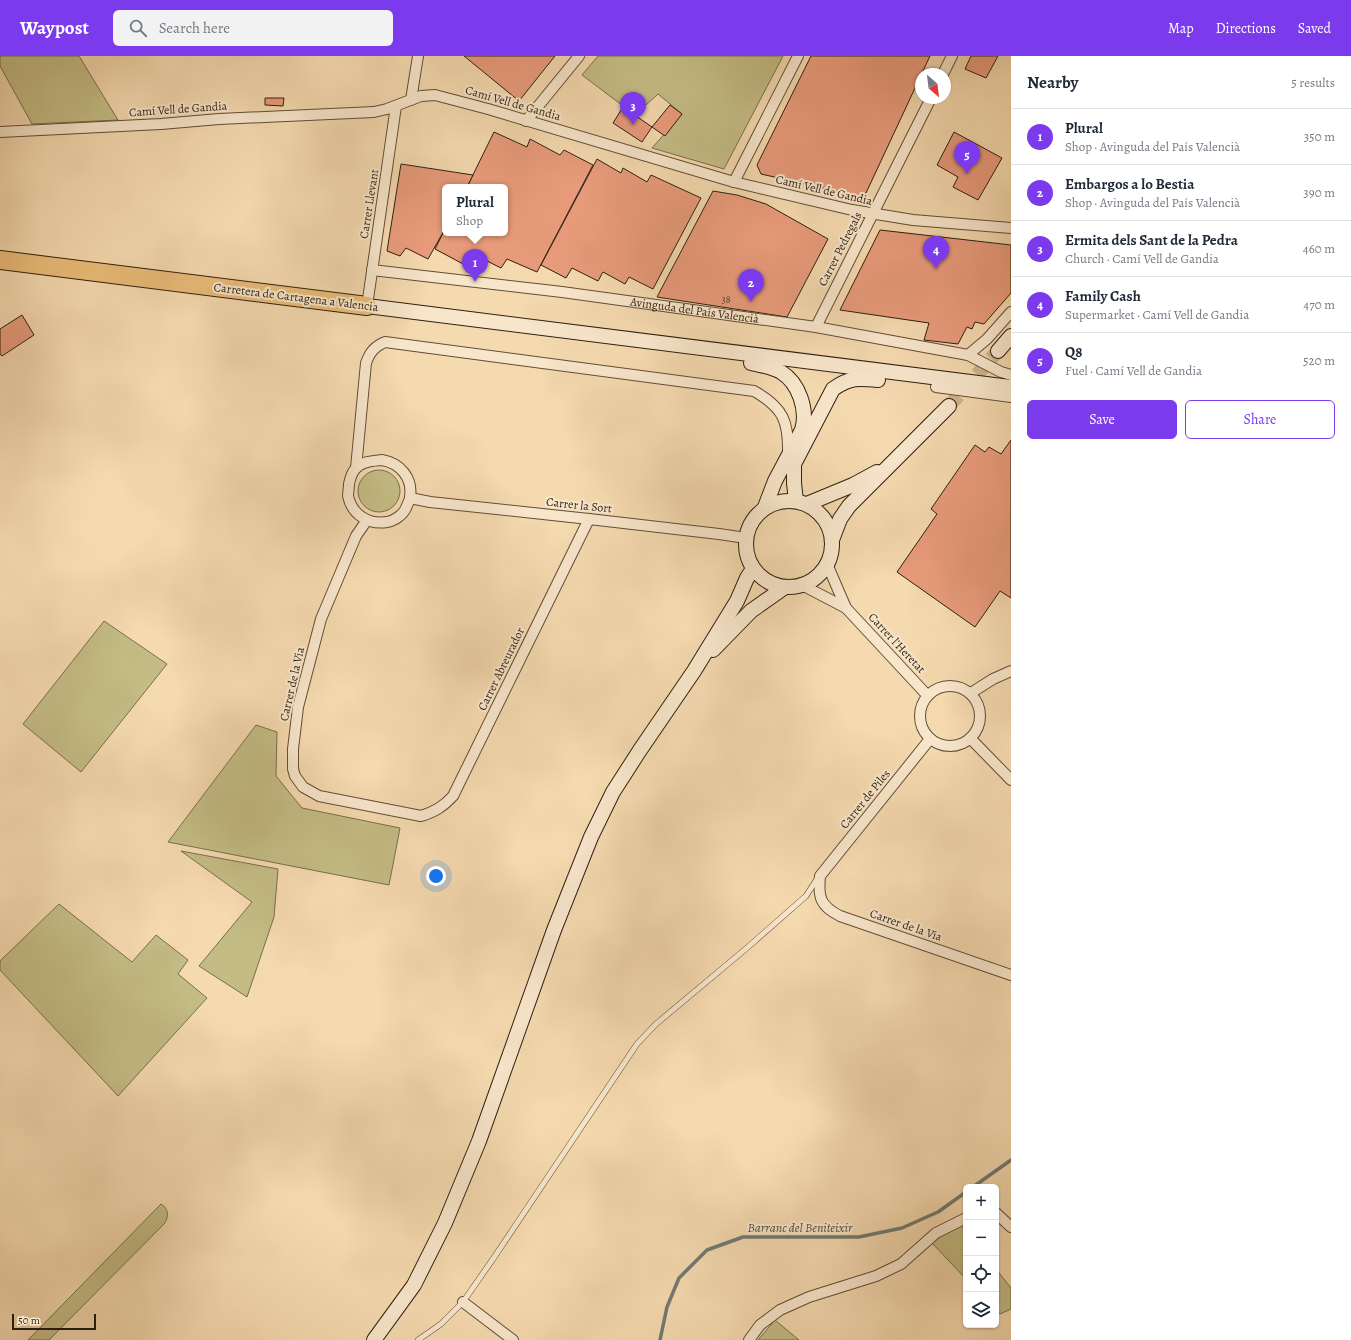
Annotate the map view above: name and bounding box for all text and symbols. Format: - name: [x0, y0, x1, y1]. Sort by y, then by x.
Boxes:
- search box: [113, 10, 393, 46]
- text: Waypost: [20, 15, 89, 41]
- icon: search: [127, 17, 149, 39]
- text: Search here: [159, 18, 230, 38]
- text: Map: [1168, 19, 1194, 38]
- text: Directions: [1216, 19, 1276, 38]
- text: Saved: [1298, 19, 1331, 38]
- north arrow: [915, 68, 951, 104]
- text: Nearby: [1027, 71, 1078, 94]
- text: 5 results: [1291, 74, 1335, 91]
- street label: Camí Vell de Gandia: [463, 82, 563, 124]
- pin: 3: [620, 92, 646, 125]
- street label: Camí Vell de Gandia: [128, 98, 228, 120]
- text: Plural: [1065, 118, 1103, 138]
- text: 1: [1038, 128, 1042, 145]
- text: 350 m: [1304, 128, 1335, 145]
- text: Shop · Avinguda del País Valencià: [1065, 138, 1240, 155]
- pin: 5: [954, 141, 980, 174]
- street label: Carrer Llevant: [356, 168, 382, 240]
- street label: Camí Vell de Gandia: [774, 171, 874, 209]
- text: Embargos a lo Bestia: [1065, 174, 1194, 194]
- popup: [442, 184, 508, 236]
- text: 2: [1037, 184, 1043, 201]
- text: 390 m: [1303, 184, 1335, 201]
- text: Plural: [456, 192, 494, 212]
- text: Shop · Avinguda del País Valencià: [1065, 194, 1240, 211]
- street label: Carrer Pedregals: [814, 209, 866, 289]
- text: Shop: [456, 212, 483, 229]
- text: Ermita dels Sant de la Pedra: [1065, 230, 1238, 250]
- pin: 4: [923, 236, 949, 269]
- text: 3: [1037, 240, 1043, 257]
- text: 460 m: [1303, 240, 1335, 257]
- pin: 1: [462, 249, 488, 282]
- text: Church · Camí Vell de Gandia: [1065, 250, 1219, 267]
- pin: 2: [738, 269, 764, 302]
- street label: Carretera de Cartagena a Valencia: [213, 279, 380, 315]
- text: Family Cash: [1065, 286, 1141, 306]
- street label: Avinguda del País Valencià: [628, 293, 760, 327]
- house number: 38: [721, 293, 731, 306]
- text: 4: [1037, 296, 1043, 313]
- text: 470 m: [1303, 296, 1335, 313]
- text: Supermarket · Camí Vell de Gandia: [1065, 306, 1249, 323]
- text: Q8: [1065, 342, 1082, 362]
- text: 5: [1037, 352, 1043, 369]
- text: 520 m: [1303, 352, 1335, 369]
- text: Fuel · Camí Vell de Gandia: [1065, 362, 1202, 379]
- button: Save: [1027, 400, 1177, 439]
- button: Share: [1185, 400, 1335, 439]
- street label: Carrer la Sort: [545, 494, 613, 516]
- street label: Carrer l'Heretat: [865, 609, 929, 677]
- street label: Carrer Abreurador: [474, 624, 528, 713]
- street label: Carrer de la Via: [276, 645, 308, 723]
- street label: Carrer de Piles: [836, 766, 894, 832]
- your location: [426, 866, 446, 886]
- street label: Carrer de la Via: [868, 905, 945, 945]
- map controls: [963, 1184, 999, 1328]
- button: +: [963, 1184, 999, 1220]
- water label: Barranc del Beniteixir: [748, 1219, 853, 1236]
- button: −: [963, 1220, 999, 1256]
- button: locate: [963, 1256, 999, 1292]
- button: layers: [963, 1292, 999, 1328]
- scale bar: [12, 1312, 96, 1331]
- text: 50 m: [18, 1313, 40, 1328]

